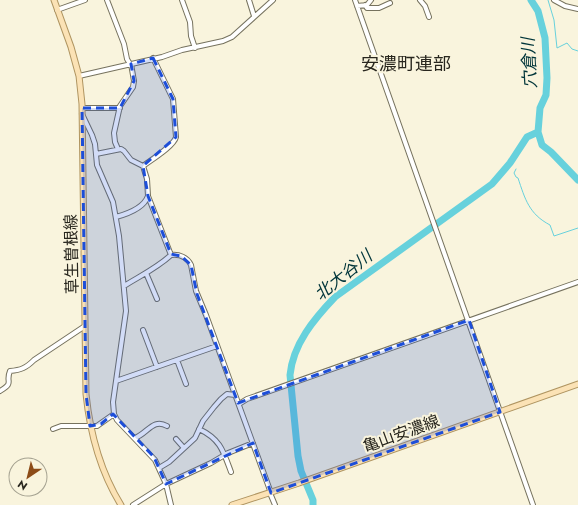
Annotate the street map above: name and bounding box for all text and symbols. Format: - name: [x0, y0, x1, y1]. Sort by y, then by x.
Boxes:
- water label: 穴倉川: [516, 35, 542, 89]
- district label: 安濃町連部: [361, 51, 451, 77]
- street label: 草生曽根線: [59, 214, 84, 294]
- water label: 北大谷川: [309, 243, 379, 306]
- street label: 亀山安濃線: [360, 409, 443, 458]
- north arrow: [8, 457, 48, 497]
- text: N: [14, 476, 30, 494]

